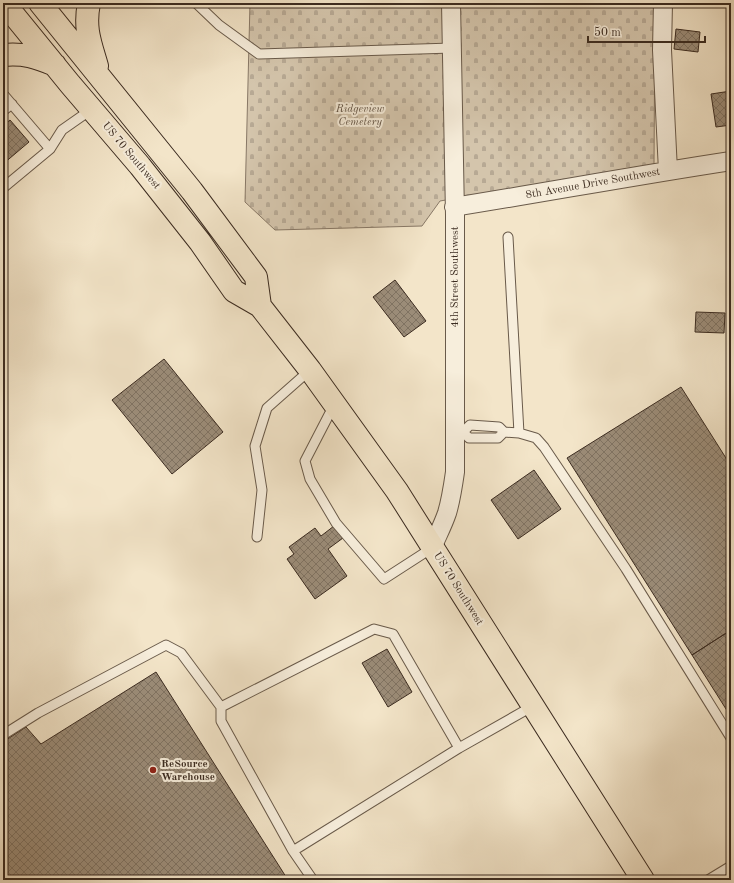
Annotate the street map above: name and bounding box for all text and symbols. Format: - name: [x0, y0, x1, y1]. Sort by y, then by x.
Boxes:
- scale bar: [588, 18, 705, 44]
- text: 50 m: [594, 26, 621, 39]
- park label: Ridgeview Cemetery: [335, 104, 384, 128]
- street label: US 70 Southwest: [100, 120, 162, 192]
- street label: 8th Avenue Drive Southwest: [525, 167, 661, 201]
- street label: 4th Street Southwest: [450, 226, 461, 328]
- street label: US 70 Southwest: [431, 550, 485, 628]
- place label: ReSource Warehouse: [161, 759, 215, 783]
- marker: ReSource Warehouse: [148, 765, 158, 775]

